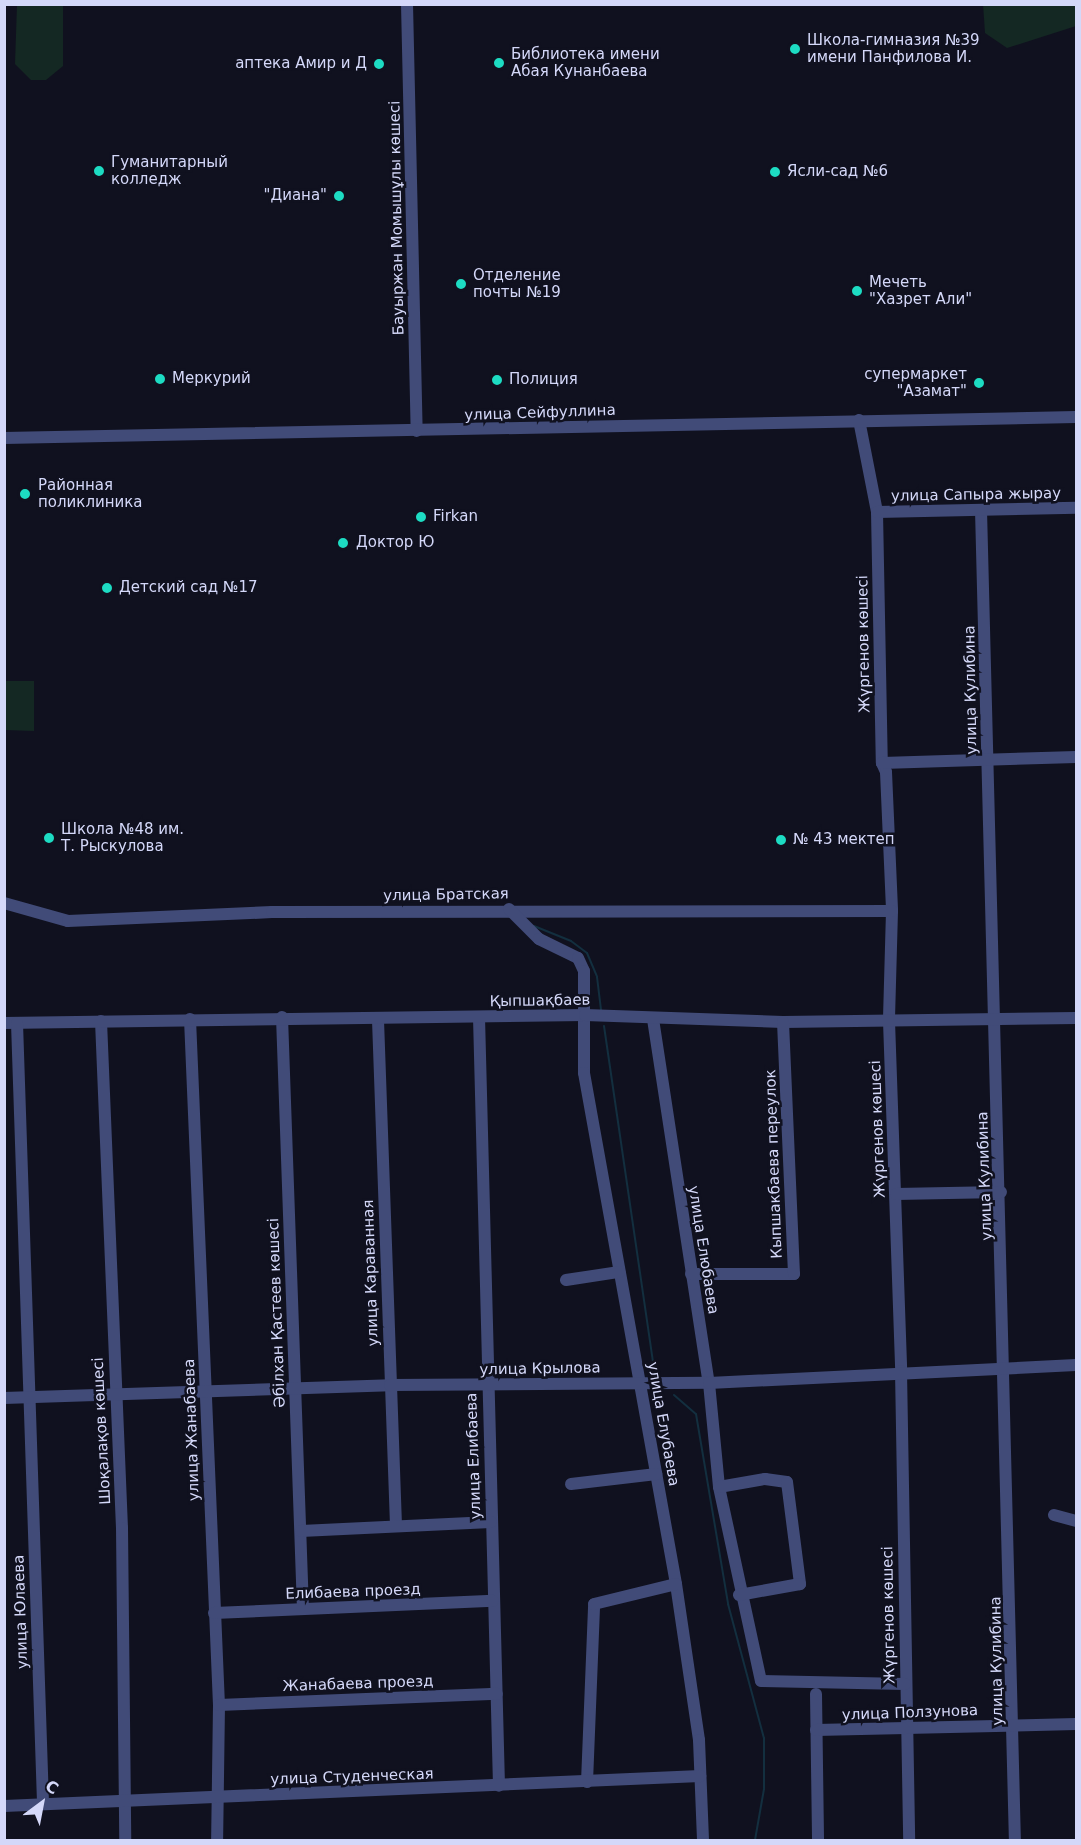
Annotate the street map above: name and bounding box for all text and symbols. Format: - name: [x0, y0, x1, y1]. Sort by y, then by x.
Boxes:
- place label: Школа-гимназия №39 имени Панфилова И.: [807, 31, 980, 66]
- marker: Школа-гимназия №39 имени Панфилова И.: [788, 42, 802, 56]
- place label: Библиотека имени Абая Кунанбаева: [511, 45, 660, 80]
- place label: аптека Амир и Д: [235, 55, 367, 73]
- marker: Библиотека имени Абая Кунанбаева: [492, 56, 506, 70]
- marker: аптека Амир и Д: [372, 57, 386, 71]
- street label: Бауыржан Момышұлы көшесі: [386, 101, 408, 335]
- place label: Гуманитарный колледж: [111, 153, 228, 188]
- place label: Ясли-сад №6: [787, 163, 888, 181]
- marker: Гуманитарный колледж: [92, 164, 106, 178]
- marker: Ясли-сад №6: [768, 165, 782, 179]
- place label: "Диана": [264, 187, 327, 205]
- marker: "Диана": [332, 189, 346, 203]
- place label: Отделение почты №19: [473, 266, 561, 301]
- place label: Мечеть "Хазрет Али": [869, 273, 972, 308]
- marker: Отделение почты №19: [454, 277, 468, 291]
- marker: Мечеть "Хазрет Али": [850, 284, 864, 298]
- place label: супермаркет "Азамат": [864, 365, 967, 400]
- place label: Меркурий: [172, 370, 251, 388]
- place label: Полиция: [509, 371, 578, 389]
- marker: Меркурий: [153, 372, 167, 386]
- marker: Полиция: [490, 373, 504, 387]
- marker: супермаркет "Азамат": [972, 376, 986, 390]
- street label: улица Сейфуллина: [464, 401, 616, 425]
- place label: Районная поликлиника: [38, 476, 143, 511]
- marker: Районная поликлиника: [16, 485, 34, 503]
- street label: улица Сапыра жырау: [891, 485, 1061, 505]
- place label: Firkan: [433, 508, 478, 526]
- marker: Firkan: [414, 510, 428, 524]
- marker: Доктор Ю: [334, 534, 352, 552]
- place label: Доктор Ю: [356, 534, 434, 552]
- street label: Жүргенов көшесі: [854, 575, 874, 713]
- place label: Детский сад №17: [119, 579, 258, 597]
- marker: Детский сад №17: [100, 581, 114, 595]
- street label: улица Кулибина: [961, 625, 981, 755]
- place label: Школа №48 им. Т. Рыскулова: [61, 820, 184, 855]
- marker: Школа №48 им. Т. Рыскулова: [42, 831, 56, 845]
- place label: № 43 мектеп: [793, 831, 895, 849]
- marker: № 43 мектеп: [774, 833, 788, 847]
- street label: улица Братская: [383, 885, 509, 905]
- street label: Қыпшақбаев: [489, 991, 591, 1011]
- street label: Жүргенов көшесі: [867, 1060, 889, 1198]
- street label: Кыпшакбаева переулок: [762, 1069, 786, 1259]
- street label: улица Кулибина: [974, 1111, 996, 1241]
- street label: улица Елюбаева: [684, 1185, 722, 1315]
- street label: улица Караванная: [359, 1199, 383, 1347]
- street label: Әбілхан Қастеев көшесі: [265, 1218, 289, 1408]
- street label: Шоқалақов көшесі: [89, 1357, 115, 1505]
- street label: улица Жанабаева: [181, 1359, 203, 1501]
- street label: улица Крылова: [479, 1359, 601, 1379]
- street label: улица Елубаева: [643, 1360, 683, 1488]
- street label: улица Елибаева: [463, 1392, 485, 1520]
- street label: Жүргенов көшесі: [879, 1546, 899, 1684]
- street label: улица Юлаева: [10, 1554, 32, 1670]
- street label: Елибаева проезд: [285, 1581, 421, 1603]
- street label: улица Кулибина: [987, 1596, 1007, 1726]
- street label: Жанабаева проезд: [282, 1672, 434, 1696]
- street label: улица Ползунова: [842, 1702, 978, 1724]
- street label: улица Студенческая: [270, 1765, 434, 1789]
- north arrow: [12, 1773, 72, 1833]
- text: С: [42, 1776, 62, 1798]

